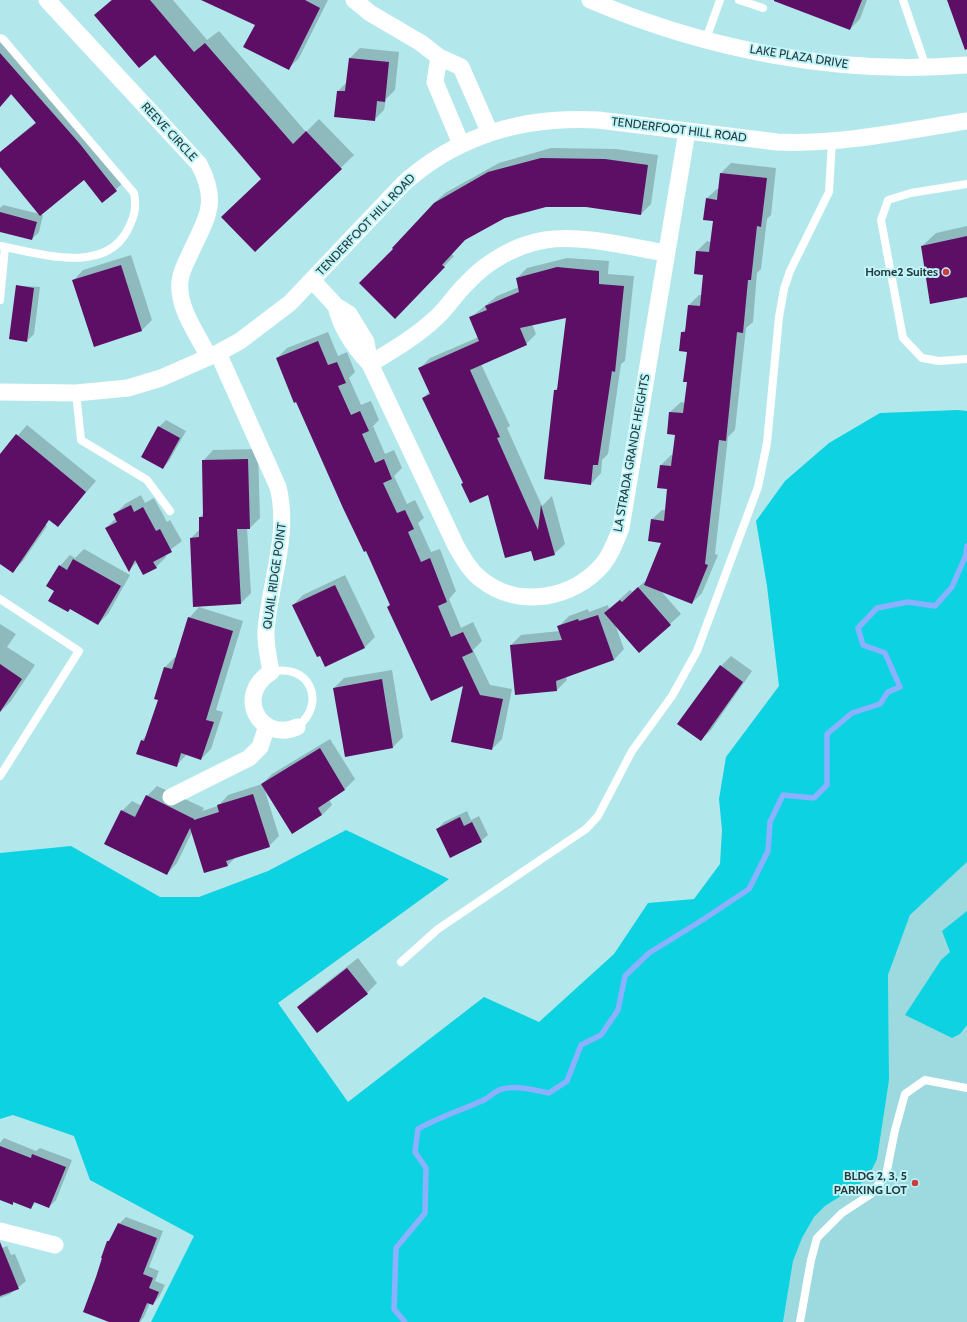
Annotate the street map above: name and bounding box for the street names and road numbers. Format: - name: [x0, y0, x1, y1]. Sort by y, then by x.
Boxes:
- street label: LAKE PLAZA DRIVE: [749, 42, 849, 72]
- street label: REEVE CIRCLE: [138, 100, 200, 164]
- street label: TENDERFOOT HILL ROAD: [610, 115, 748, 145]
- street label: TENDERFOOT HILL ROAD: [313, 171, 419, 279]
- street label: LA STRADA GRANDE HEIGHTS: [611, 373, 653, 533]
- street label: QUAIL RIDGE POINT: [260, 522, 290, 630]

